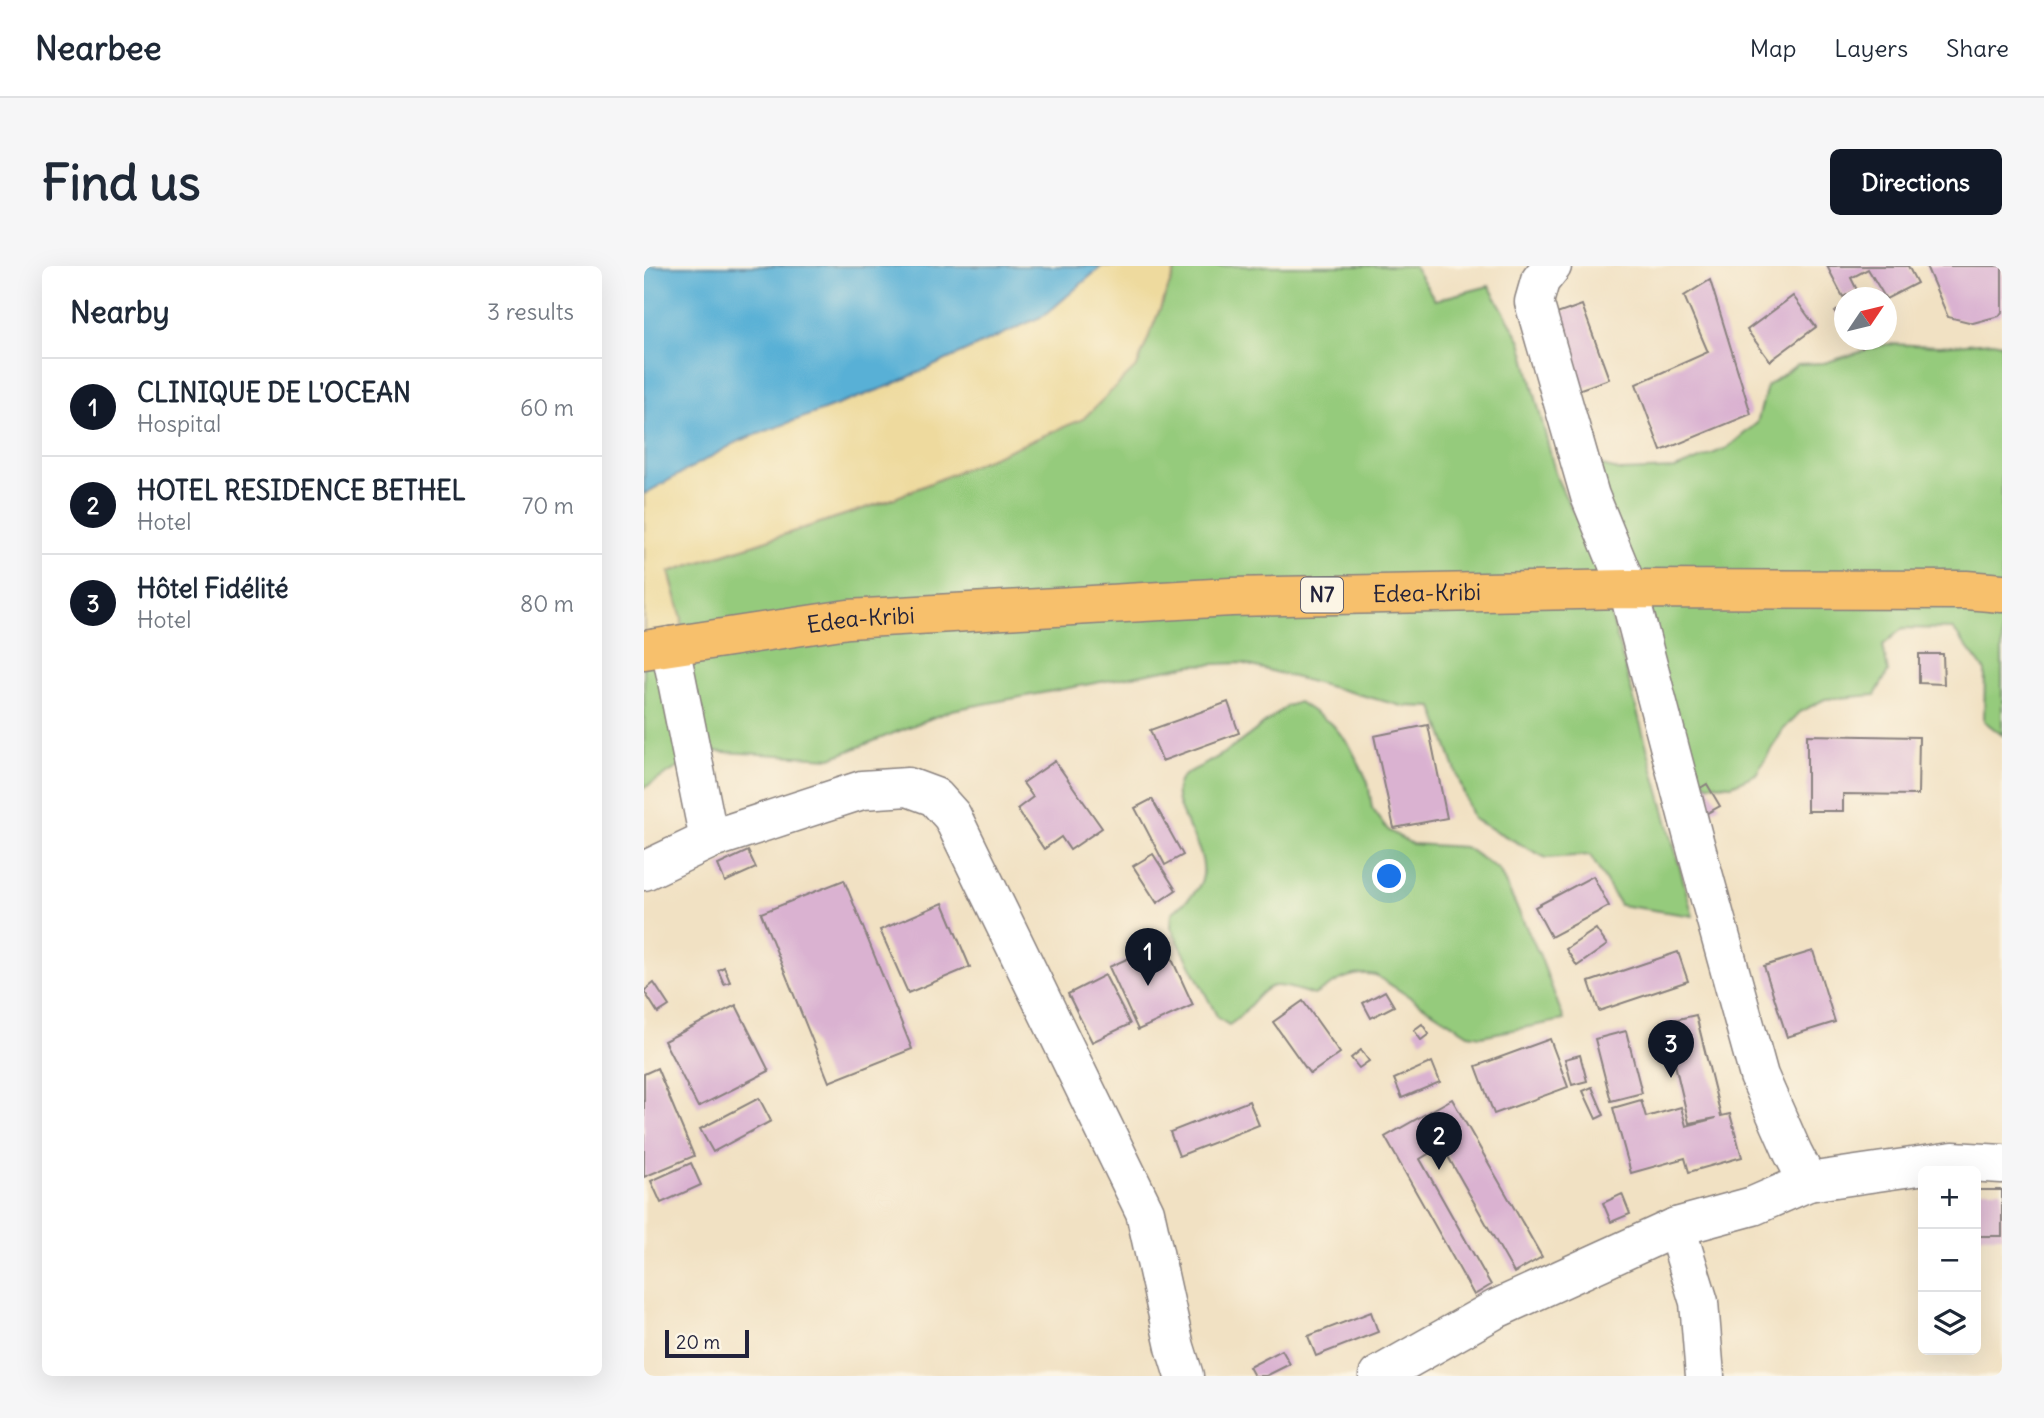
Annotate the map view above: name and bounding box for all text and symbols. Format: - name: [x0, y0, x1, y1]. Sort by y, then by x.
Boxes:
- text: Nearbee: [35, 27, 161, 69]
- text: Map: [1750, 33, 1796, 63]
- text: Layers: [1834, 33, 1908, 63]
- text: Share: [1946, 33, 2009, 63]
- button: Directions: [1830, 149, 2002, 215]
- text: Find us: [42, 152, 200, 213]
- north arrow: [1834, 287, 1897, 350]
- text: Nearby: [70, 293, 170, 331]
- text: 3 results: [487, 297, 574, 326]
- text: CLINIQUE DE L'OCEAN: [137, 376, 411, 409]
- text: 1: [88, 393, 98, 422]
- text: 60 m: [520, 393, 574, 422]
- text: Hospital: [137, 409, 221, 438]
- text: HOTEL RESIDENCE BETHEL: [137, 474, 466, 507]
- text: 2: [87, 491, 99, 520]
- text: 70 m: [522, 491, 574, 520]
- text: Hotel: [137, 507, 191, 536]
- text: Hôtel Fidélité: [137, 572, 288, 605]
- street label: Edea-Kribi: [1373, 577, 1481, 608]
- road number: N7: [1301, 578, 1343, 612]
- text: 3: [86, 589, 100, 618]
- text: 80 m: [520, 589, 574, 618]
- street label: Edea-Kribi: [805, 600, 915, 639]
- text: Hotel: [137, 605, 191, 634]
- your location: [1372, 859, 1406, 893]
- pin: 1: [1125, 928, 1171, 986]
- pin: 3: [1648, 1020, 1694, 1078]
- pin: 2: [1416, 1112, 1462, 1170]
- map controls: [1918, 1166, 1981, 1355]
- button: +: [1918, 1166, 1981, 1229]
- button: −: [1918, 1229, 1981, 1292]
- button: layers: [1918, 1292, 1981, 1355]
- scale bar: [665, 1327, 749, 1359]
- text: 20 m: [676, 1330, 720, 1354]

